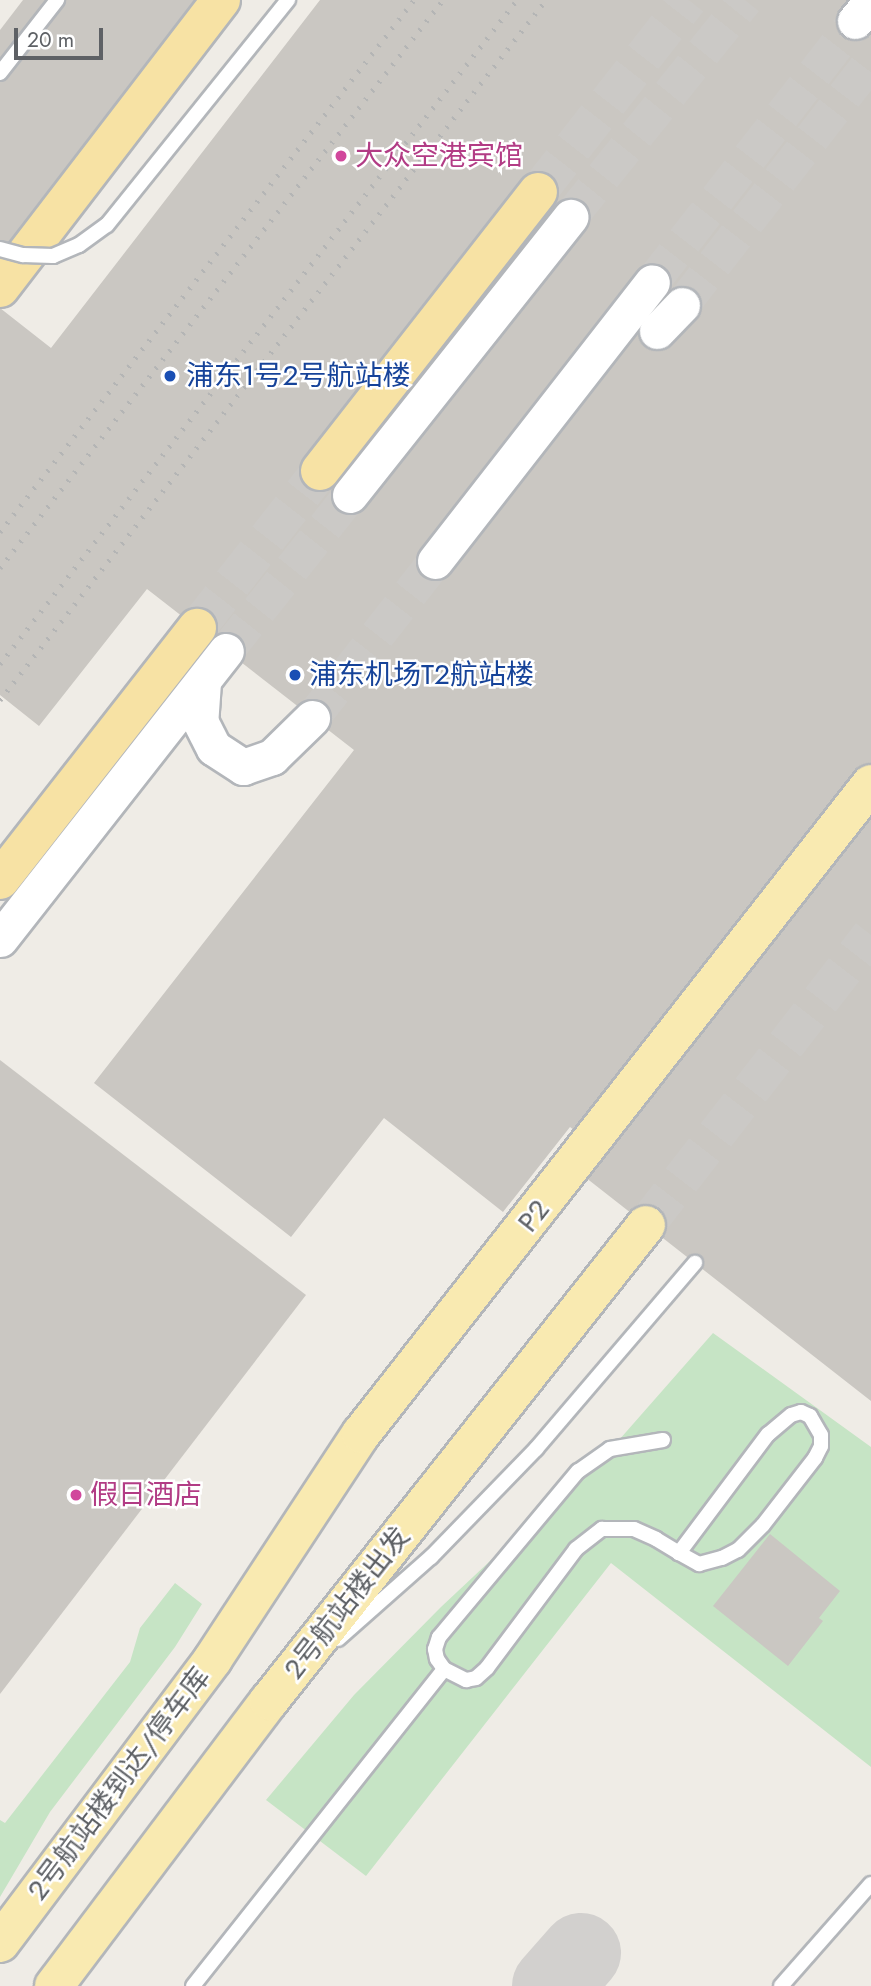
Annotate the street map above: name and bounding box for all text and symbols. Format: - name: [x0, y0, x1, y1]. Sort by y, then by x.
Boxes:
- scale bar: [18, 14, 107, 58]
- text: 20 m: [27, 25, 74, 55]
- place label: 大众空港宾馆: [355, 139, 523, 173]
- marker: 大众空港宾馆: [333, 148, 349, 164]
- place label: 浦东1号2号航站楼: [186, 359, 411, 393]
- marker: 浦东1号2号航站楼: [160, 366, 180, 386]
- place label: 浦东机场T2航站楼: [309, 658, 534, 692]
- marker: 浦东机场T2航站楼: [287, 667, 303, 683]
- street label: P2: [511, 1193, 557, 1239]
- place label: 假日酒店: [90, 1478, 202, 1512]
- marker: 假日酒店: [68, 1487, 84, 1503]
- street label: 2号航站楼出发: [277, 1520, 417, 1686]
- street label: 2号航站楼到达/停车库: [21, 1661, 217, 1907]

